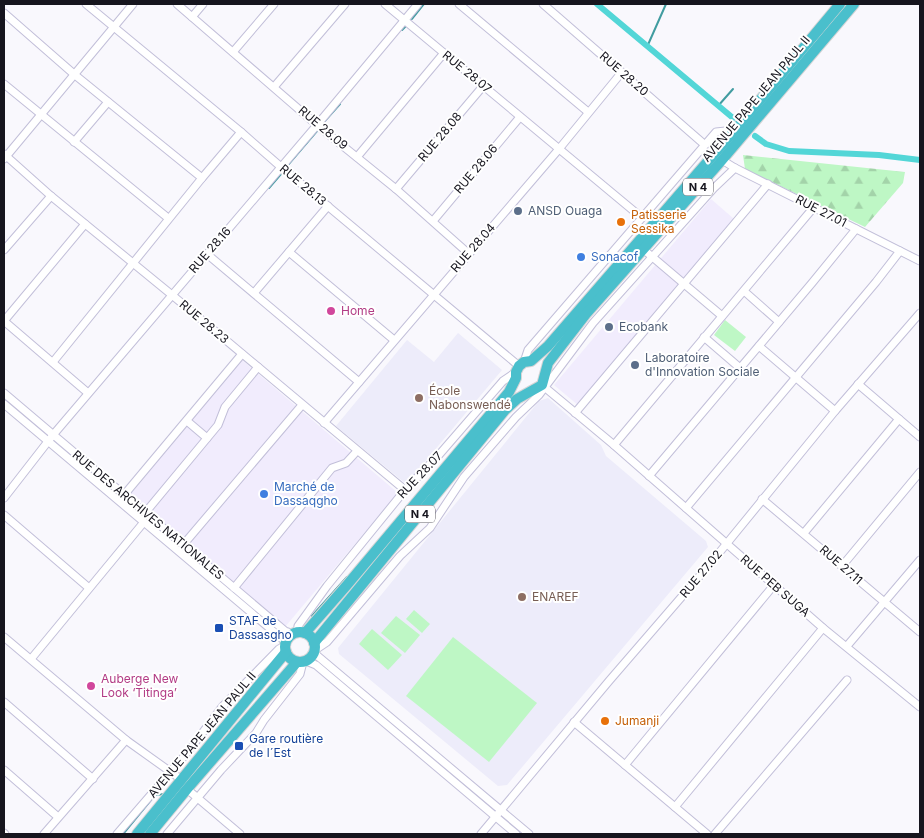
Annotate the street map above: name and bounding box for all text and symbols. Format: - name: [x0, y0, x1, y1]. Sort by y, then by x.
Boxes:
- street label: AVENUE PAPE JEAN PAUL II: [698, 33, 813, 165]
- street label: RUE 28.07: [440, 47, 495, 96]
- street label: RUE 28.20: [597, 48, 652, 99]
- street label: RUE 28.09: [296, 103, 351, 153]
- street label: RUE 28.08: [415, 109, 465, 164]
- street label: RUE 28.06: [451, 141, 501, 196]
- street label: RUE 28.13: [277, 161, 330, 209]
- road number: N 4: [683, 178, 713, 196]
- street label: RUE 27.01: [793, 191, 849, 230]
- place label: ANSD Ouaga: [528, 203, 602, 218]
- marker: ANSD Ouaga: [512, 205, 524, 217]
- place label: Patisserie Sessika: [631, 207, 687, 236]
- marker: Patisserie Sessika: [615, 216, 627, 228]
- street label: RUE 28.04: [447, 220, 498, 275]
- street label: RUE 28.16: [185, 223, 234, 276]
- place label: Sonacof: [591, 249, 639, 264]
- marker: Sonacof: [575, 251, 587, 263]
- street label: RUE 28.23: [177, 297, 232, 347]
- place label: Home: [341, 303, 375, 318]
- marker: Home: [325, 305, 337, 317]
- place label: Ecobank: [619, 319, 669, 334]
- marker: Ecobank: [603, 321, 615, 333]
- place label: Laboratoire d'Innovation Sociale: [645, 350, 760, 379]
- marker: Laboratoire d'Innovation Sociale: [629, 359, 641, 371]
- place label: École Nabonswendé: [429, 383, 511, 412]
- marker: École Nabonswendé: [413, 392, 425, 404]
- street label: RUE DES ARCHIVES NATIONALES: [70, 447, 227, 583]
- street label: RUE 28.07: [394, 448, 445, 501]
- place label: Marché de Dassaqgho: [274, 479, 338, 508]
- marker: Marché de Dassaqgho: [258, 488, 270, 500]
- road number: N 4: [405, 506, 435, 522]
- street label: RUE 27.11: [817, 542, 866, 587]
- street label: RUE 27.02: [676, 547, 725, 601]
- street label: RUE PEB SUGA: [738, 551, 813, 620]
- place label: ENAREF: [532, 589, 579, 604]
- marker: ENAREF: [516, 591, 528, 603]
- place label: STAF de Dassasgho: [229, 613, 292, 642]
- marker: STAF de Dassasgho: [213, 622, 225, 634]
- street label: AVENUE PAPE JEAN PAUL II: [144, 669, 259, 801]
- place label: Auberge New Look ‘Titinga’: [101, 671, 179, 700]
- marker: Auberge New Look ‘Titinga’: [85, 680, 97, 692]
- place label: Jumanji: [615, 713, 659, 728]
- marker: Jumanji: [599, 715, 611, 727]
- place label: Gare routière de l´Est: [249, 731, 323, 760]
- marker: Gare routière de l´Est: [233, 740, 245, 752]

